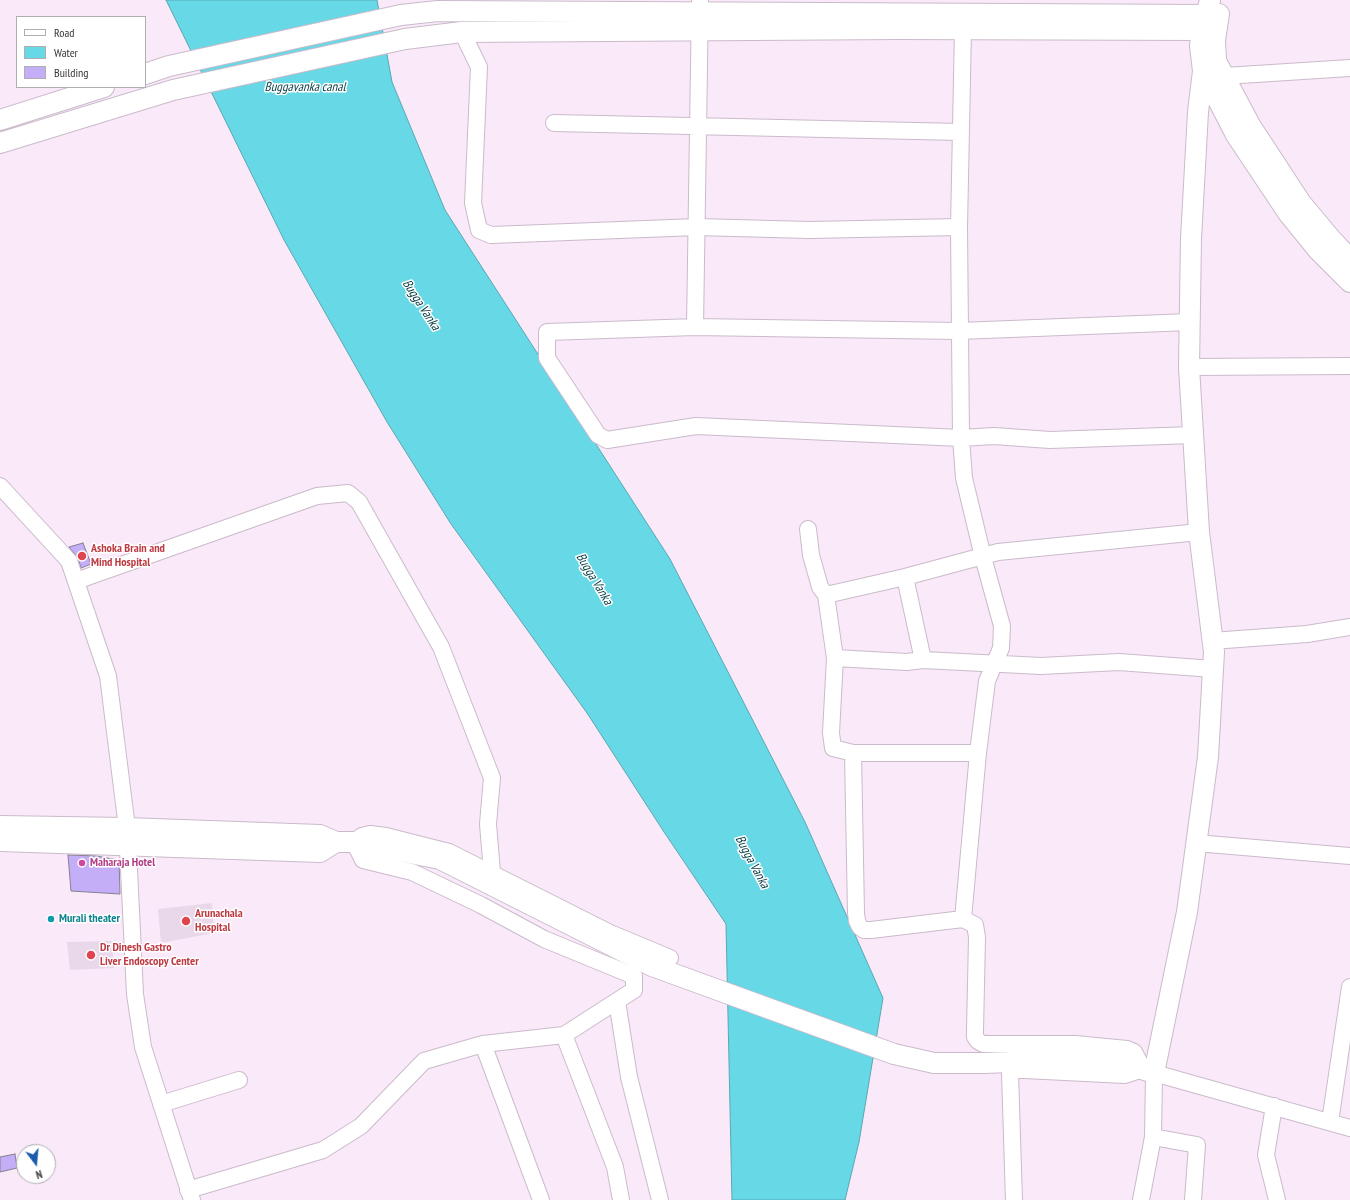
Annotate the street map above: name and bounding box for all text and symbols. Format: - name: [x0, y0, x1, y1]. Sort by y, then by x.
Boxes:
- legend: [16, 16, 146, 88]
- text: Road: [54, 25, 74, 40]
- text: Water: [54, 45, 78, 60]
- text: Building: [54, 65, 89, 80]
- water label: Buggavanka canal: [265, 79, 345, 95]
- water label: Bugga Vanka: [399, 277, 443, 333]
- place label: Ashoka Brain and Mind Hospital: [91, 542, 165, 570]
- marker: Ashoka Brain and Mind Hospital: [76, 550, 88, 562]
- water label: Bugga Vanka: [572, 550, 616, 608]
- water label: Bugga Vanka: [732, 833, 772, 891]
- place label: Maharaja Hotel: [90, 856, 155, 870]
- marker: Maharaja Hotel: [77, 858, 87, 868]
- place label: Arunachala Hospital: [195, 907, 243, 935]
- place label: Murali theater: [59, 912, 120, 926]
- marker: Murali theater: [46, 914, 56, 924]
- marker: Arunachala Hospital: [180, 915, 192, 927]
- place label: Dr Dinesh Gastro Liver Endoscopy Center: [100, 941, 199, 969]
- marker: Dr Dinesh Gastro Liver Endoscopy Center: [85, 949, 97, 961]
- north arrow: [16, 1144, 56, 1184]
- text: N: [34, 1167, 44, 1182]

